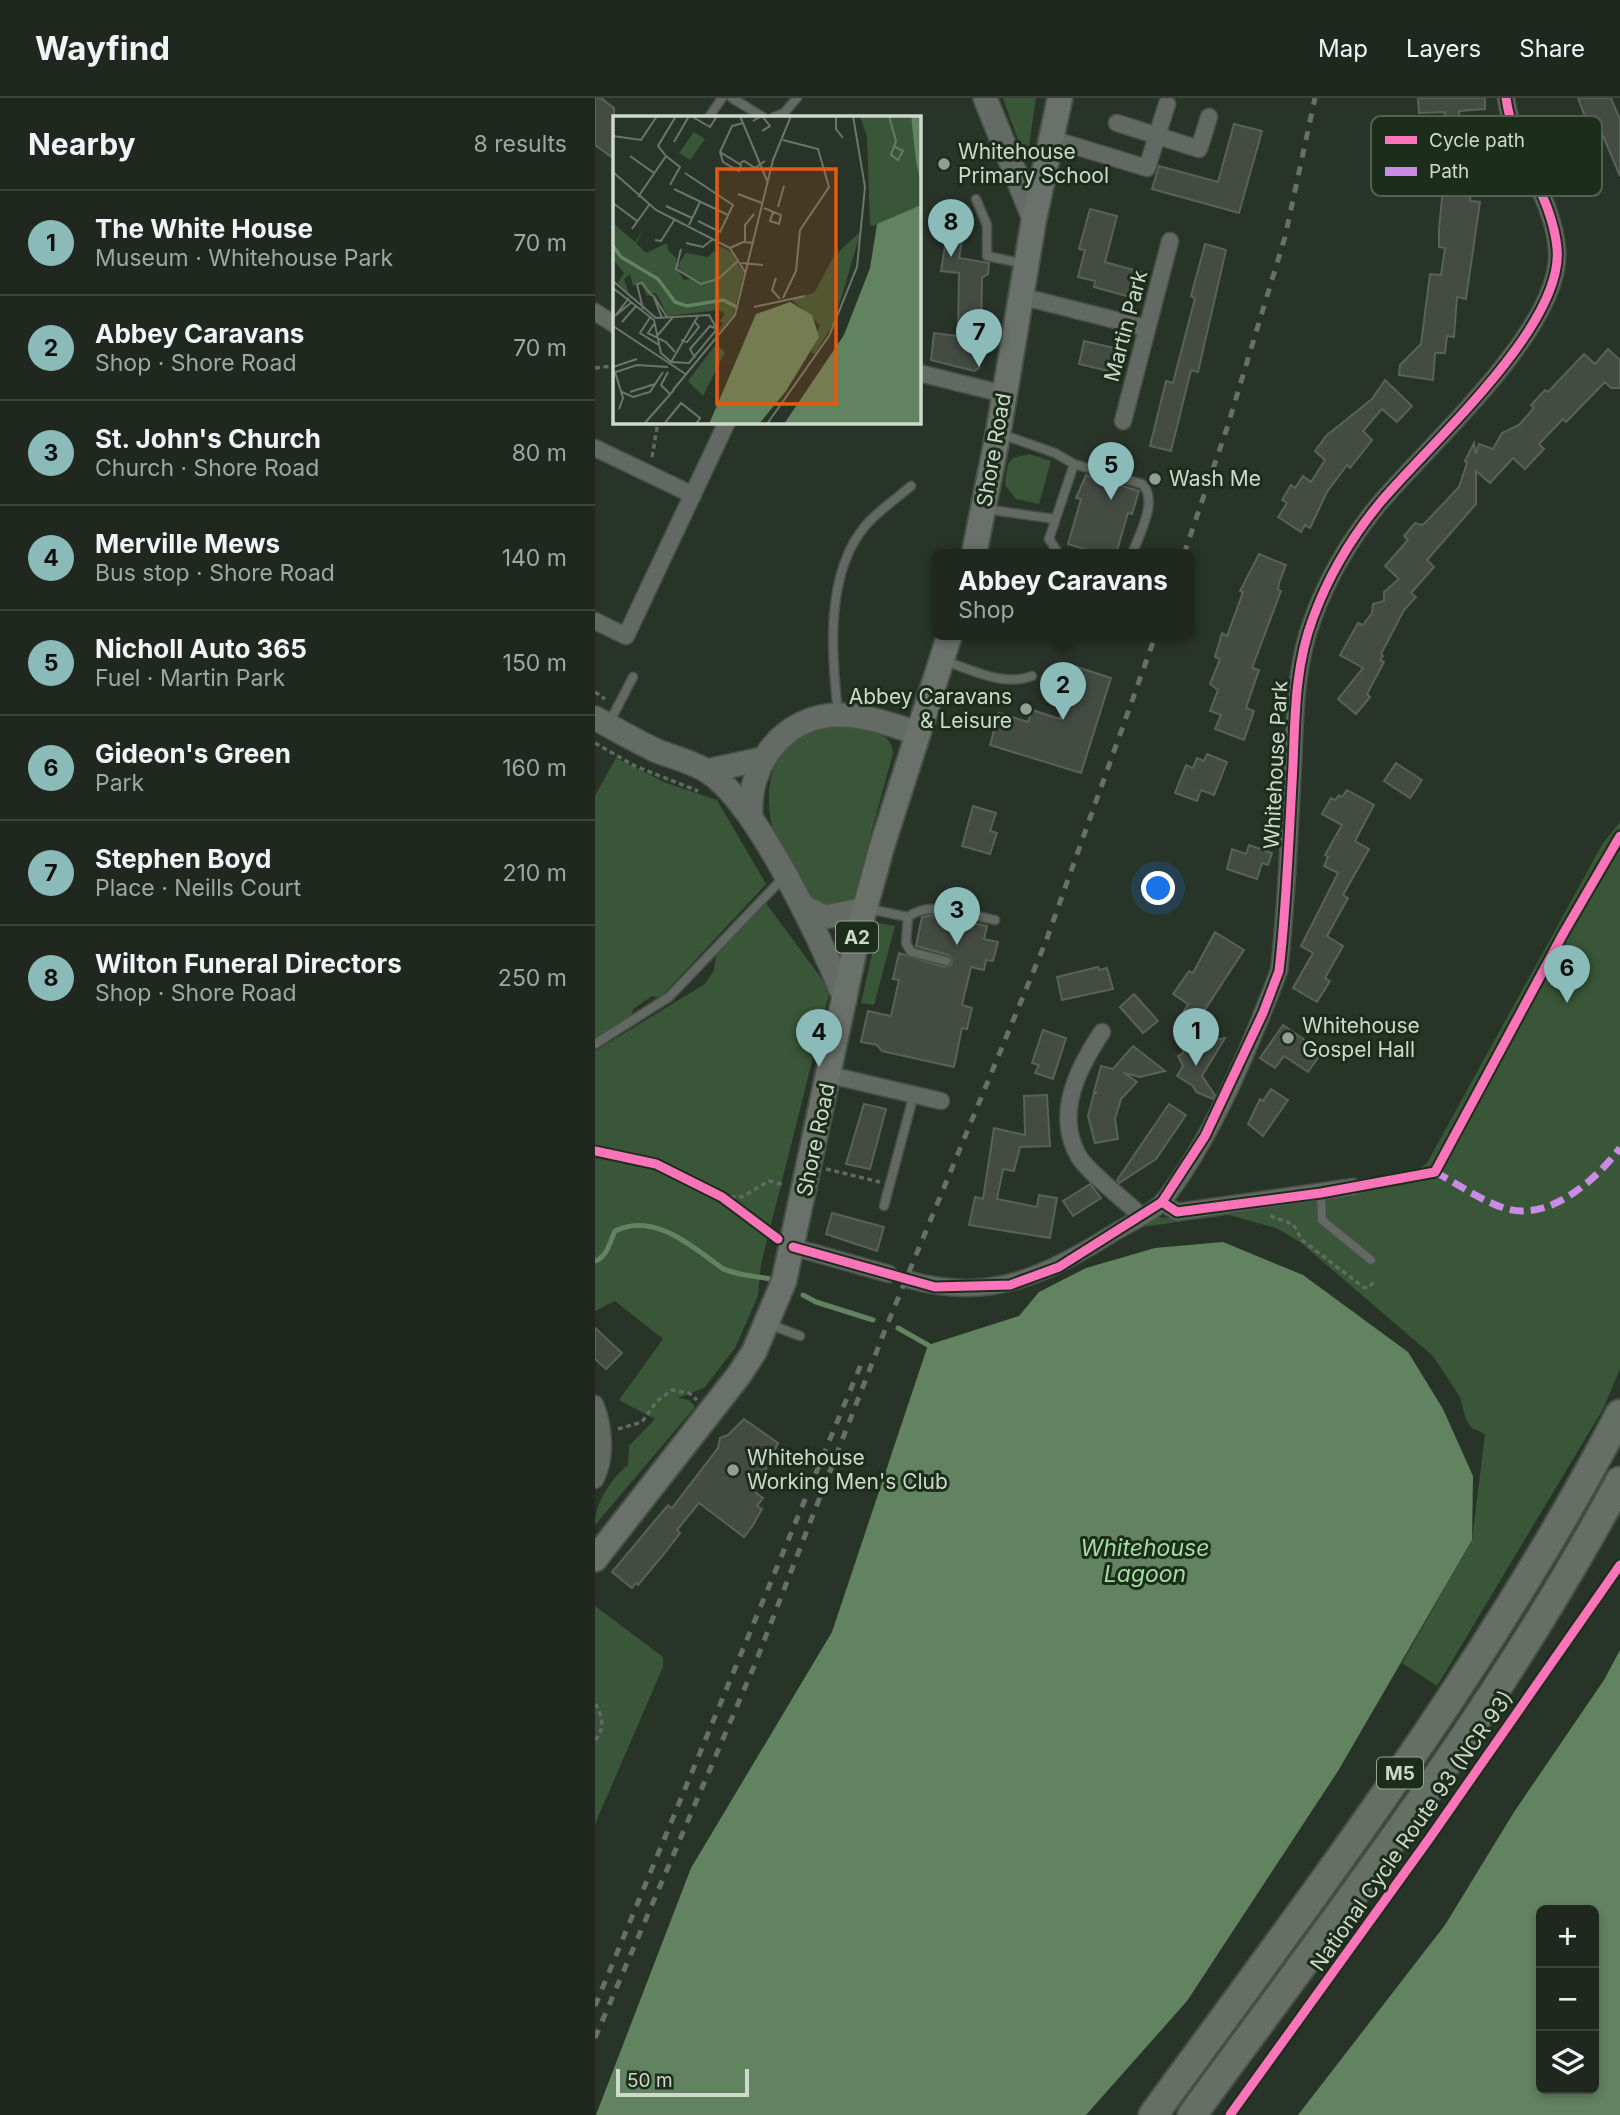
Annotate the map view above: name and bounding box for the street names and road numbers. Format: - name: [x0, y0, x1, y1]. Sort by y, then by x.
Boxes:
- street label: Martin Park: [1099, 267, 1152, 384]
- street label: Shore Road: [971, 391, 1016, 509]
- street label: Whitehouse Park: [1259, 680, 1292, 850]
- road number: A2: [836, 922, 878, 952]
- street label: Shore Road: [791, 1081, 840, 1199]
- street label: National Cycle Route 93 (NCR 93): [1305, 1686, 1518, 1976]
- road number: M5: [1377, 1758, 1423, 1788]

